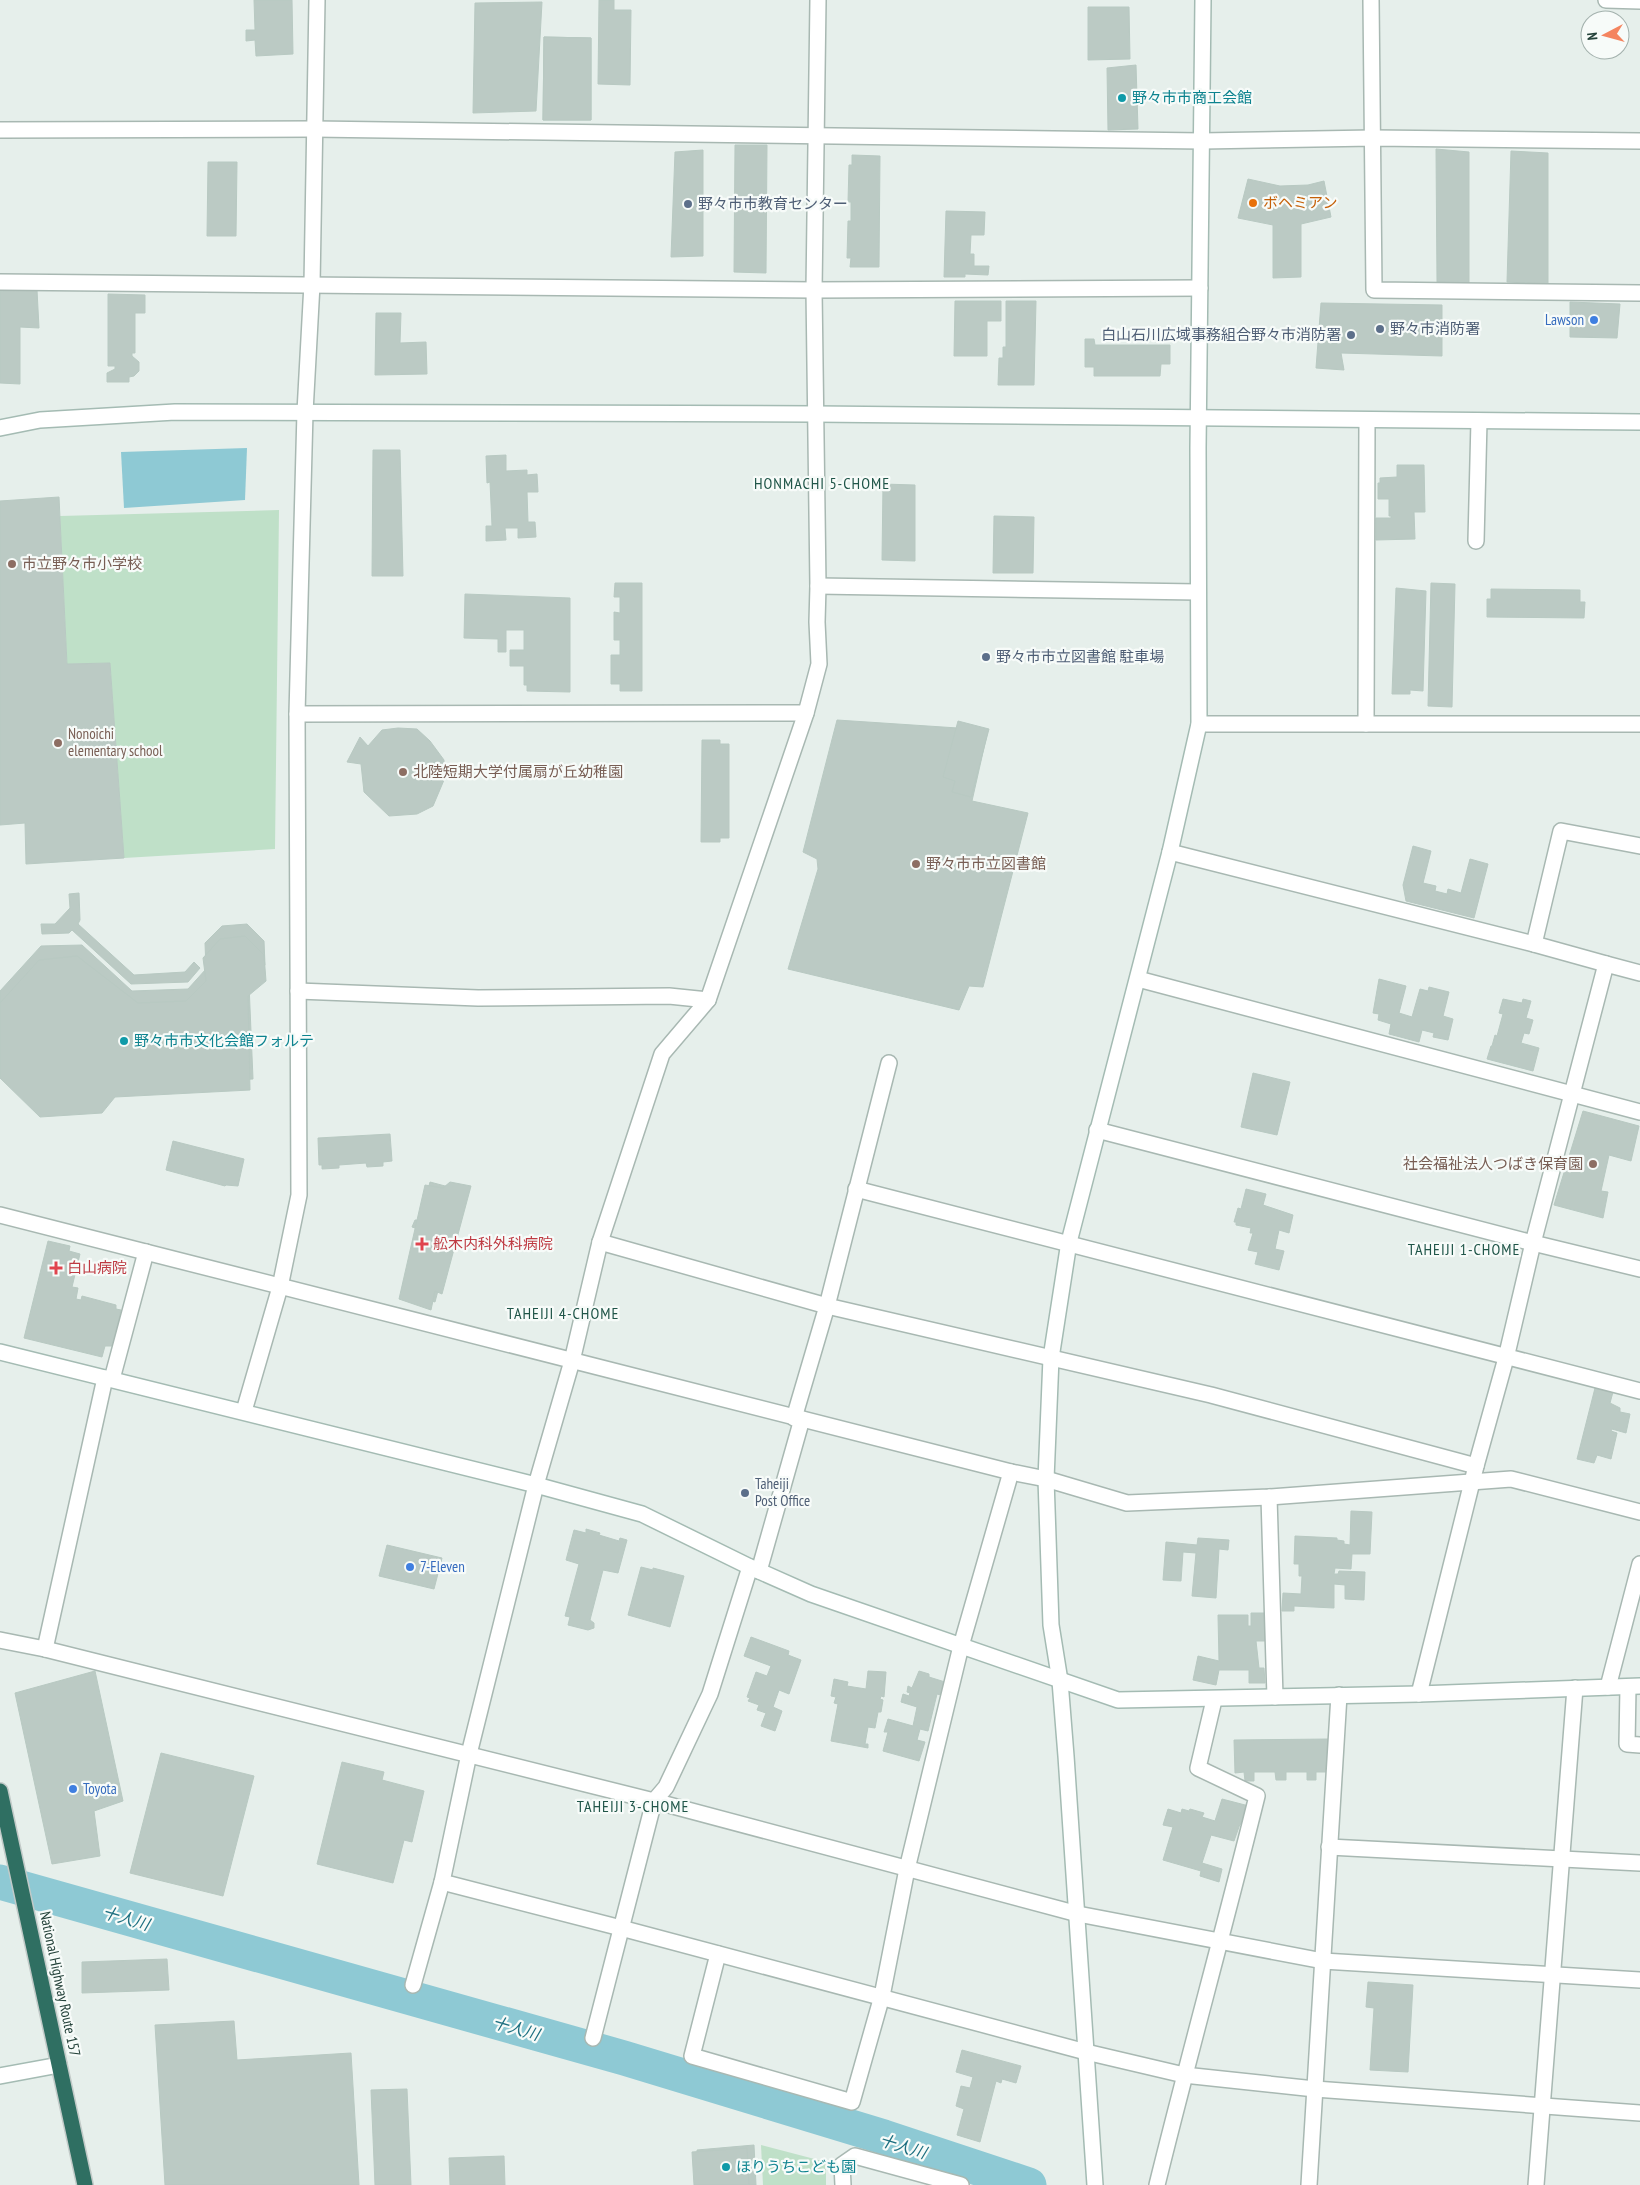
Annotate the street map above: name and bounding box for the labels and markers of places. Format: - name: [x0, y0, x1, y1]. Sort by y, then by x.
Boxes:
- place label: 野々市市商工会館: [1132, 88, 1252, 107]
- marker: 野々市市商工会館: [1116, 92, 1128, 104]
- place label: ボヘミアン: [1263, 193, 1337, 212]
- place label: 野々市市教育センター: [698, 194, 848, 213]
- marker: ボヘミアン: [1247, 197, 1259, 209]
- marker: 野々市市教育センター: [682, 198, 694, 210]
- place label: Lawson: [1545, 310, 1584, 329]
- marker: Lawson: [1588, 314, 1600, 326]
- place label: 野々市消防署: [1390, 319, 1480, 338]
- marker: 野々市消防署: [1374, 323, 1386, 335]
- place label: 白山石川広域事務組合野々市消防署: [1101, 325, 1341, 344]
- marker: 白山石川広域事務組合野々市消防署: [1345, 329, 1357, 341]
- place label: 市立野々市小学校: [22, 554, 142, 573]
- marker: 市立野々市小学校: [6, 558, 18, 570]
- place label: 野々市市立図書館 駐車場: [996, 647, 1164, 666]
- marker: 野々市市立図書館 駐車場: [980, 651, 992, 663]
- place label: Nonoichi elementary school: [68, 724, 163, 760]
- marker: Nonoichi elementary school: [52, 737, 64, 749]
- place label: 北陸短期大学付属扇が丘幼稚園: [413, 762, 623, 781]
- marker: 北陸短期大学付属扇が丘幼稚園: [397, 766, 409, 778]
- place label: 野々市市立図書館: [926, 854, 1046, 873]
- marker: 野々市市立図書館: [910, 858, 922, 870]
- place label: 野々市市文化会館フォルテ: [134, 1031, 314, 1050]
- marker: 野々市市文化会館フォルテ: [118, 1035, 130, 1047]
- place label: 社会福祉法人つばき保育園: [1403, 1154, 1583, 1173]
- marker: 社会福祉法人つばき保育園: [1587, 1158, 1599, 1170]
- place label: 舩木内科外科病院: [433, 1234, 553, 1253]
- marker: 舩木内科外科病院: [415, 1237, 429, 1251]
- place label: 白山病院: [67, 1258, 127, 1277]
- marker: 白山病院: [49, 1261, 63, 1275]
- place label: Taheiji Post Office: [755, 1474, 810, 1510]
- marker: Taheiji Post Office: [739, 1487, 751, 1499]
- place label: 7-Eleven: [420, 1557, 465, 1576]
- marker: 7-Eleven: [404, 1561, 416, 1573]
- place label: Toyota: [83, 1779, 117, 1798]
- marker: Toyota: [67, 1783, 79, 1795]
- place label: ほりうちこども園: [736, 2157, 856, 2176]
- marker: ほりうちこども園: [720, 2161, 732, 2173]

